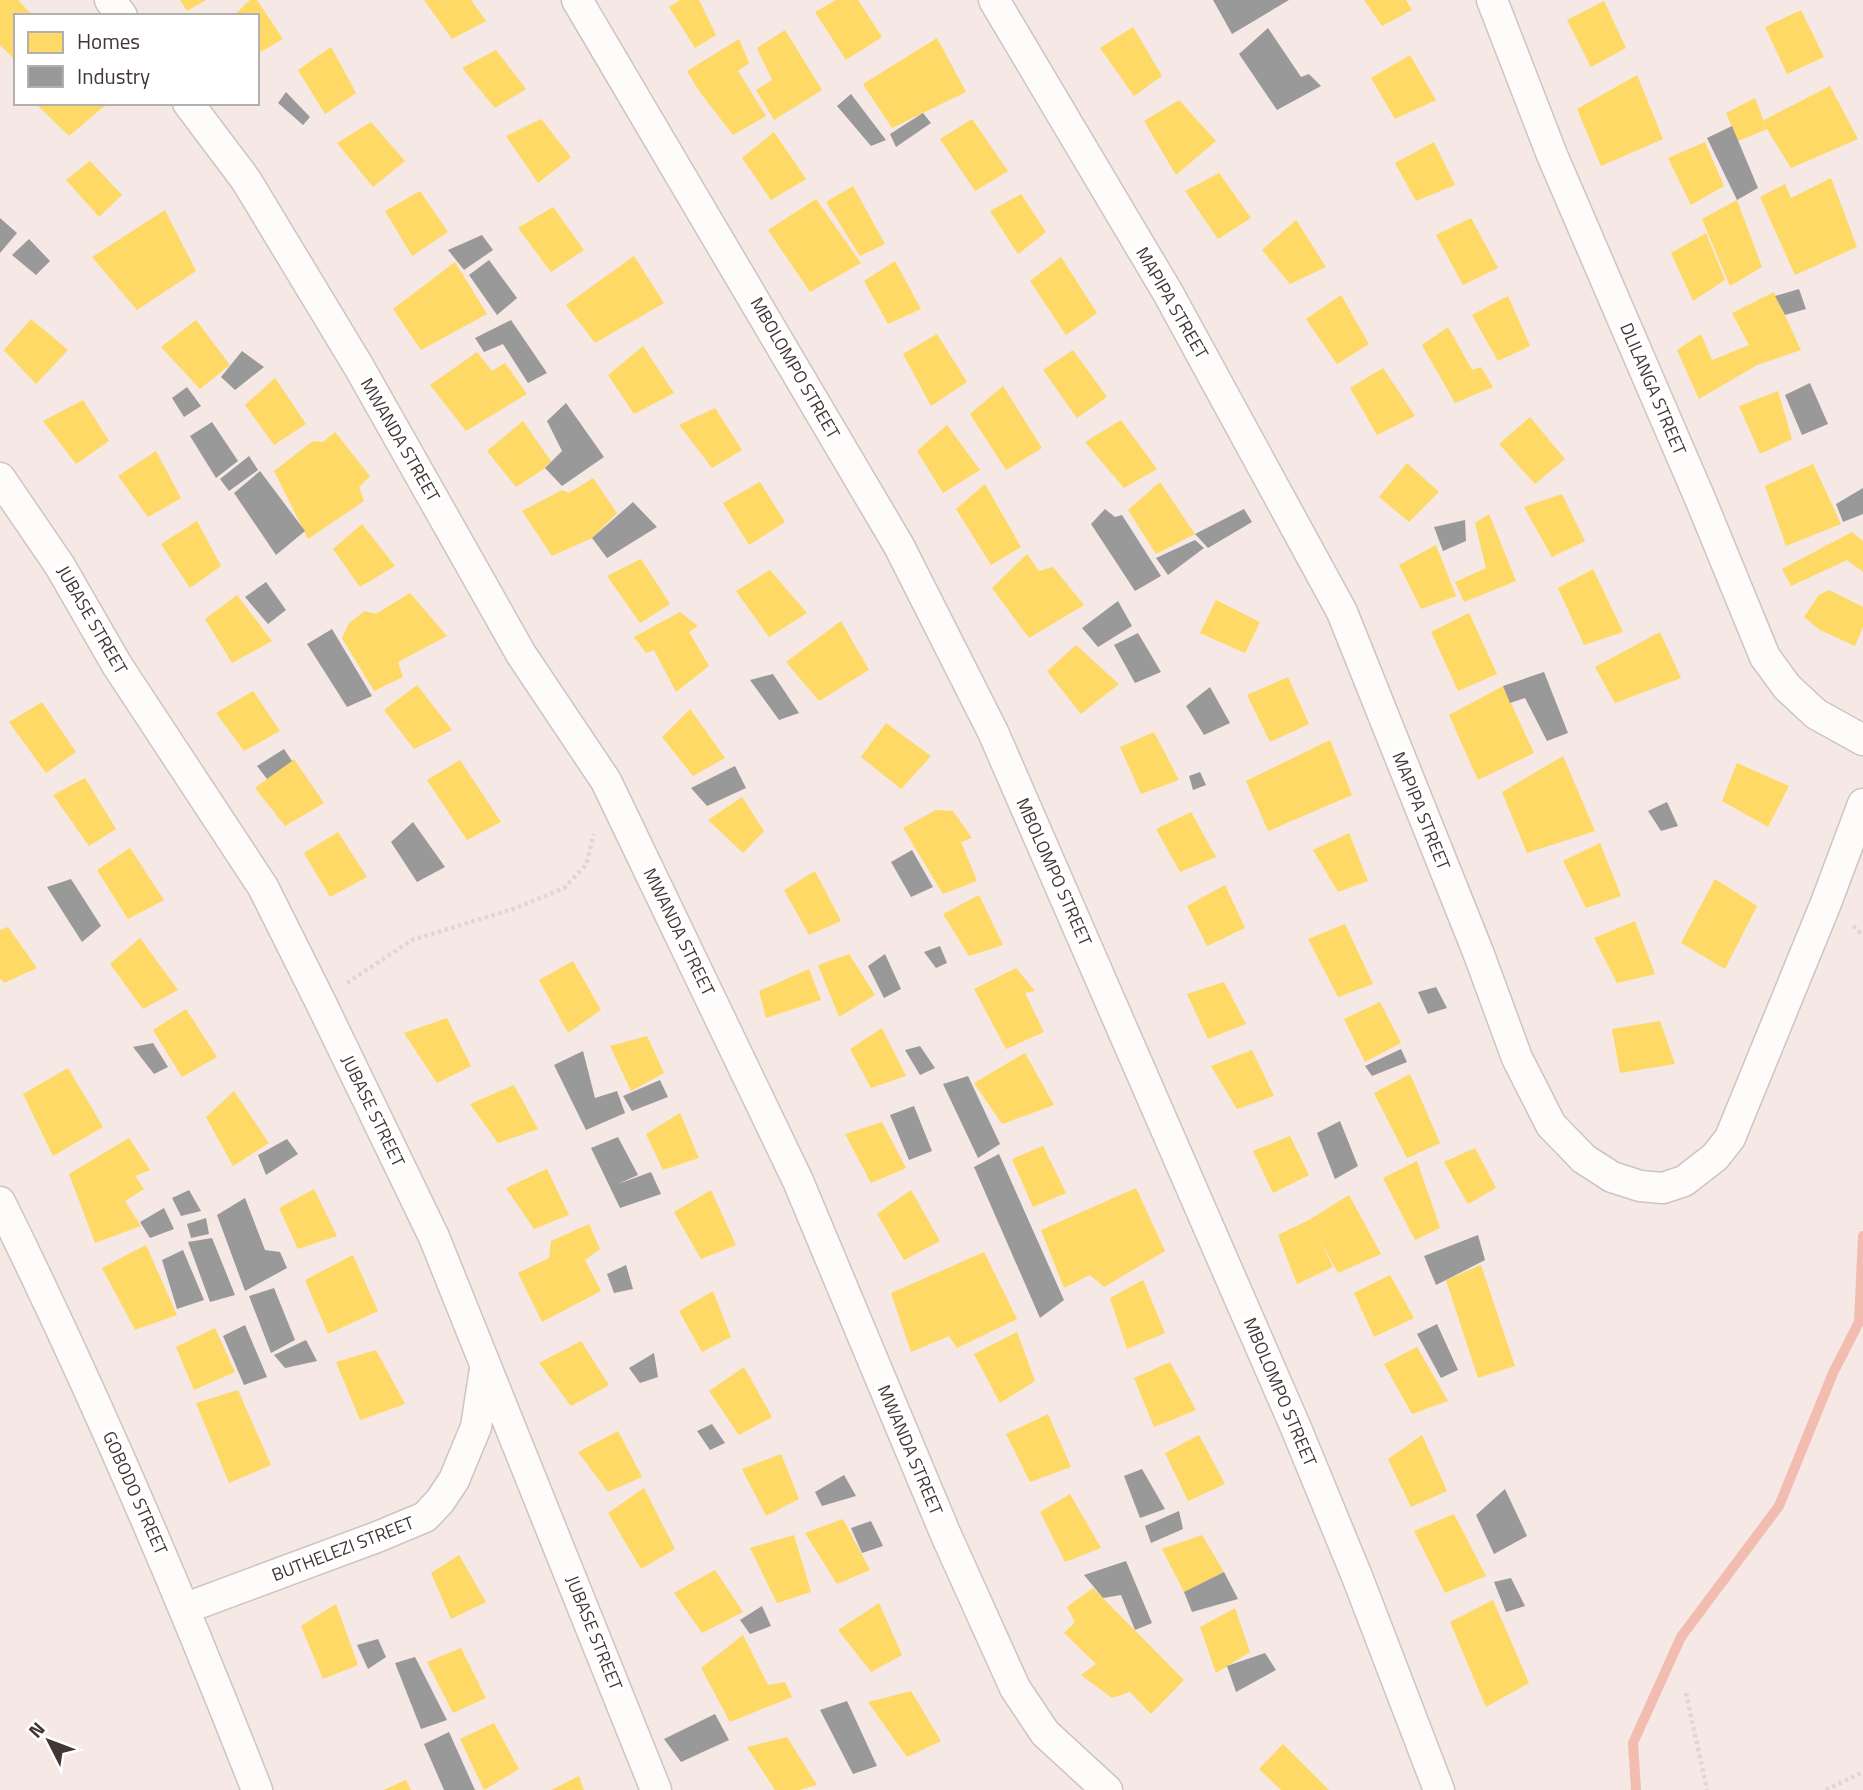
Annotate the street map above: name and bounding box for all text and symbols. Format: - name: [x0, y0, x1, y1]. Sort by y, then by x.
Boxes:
- legend: [14, 14, 259, 105]
- text: Homes: [77, 25, 140, 57]
- text: Industry: [77, 60, 150, 92]
- street label: MAPIPA STREET: [1129, 242, 1216, 364]
- street label: MBOLOMPO STREET: [744, 292, 847, 444]
- street label: DLILANGA STREET: [1613, 318, 1694, 460]
- street label: MWANDA STREET: [354, 373, 447, 507]
- street label: JUBASE STREET: [50, 560, 135, 680]
- street label: MAPIPA STREET: [1385, 748, 1458, 875]
- street label: MBOLOMPO STREET: [1010, 793, 1099, 951]
- street label: MWANDA STREET: [637, 863, 722, 1001]
- street label: JUBASE STREET: [335, 1050, 412, 1172]
- street label: MBOLOMPO STREET: [1237, 1313, 1324, 1471]
- street label: MWANDA STREET: [871, 1380, 950, 1520]
- street label: GOBODO STREET: [96, 1427, 175, 1560]
- street label: BUTHELEZI STREET: [268, 1509, 418, 1588]
- street label: JUBASE STREET: [559, 1571, 630, 1695]
- north arrow: [14, 1706, 84, 1776]
- text: N: [21, 1715, 51, 1744]

